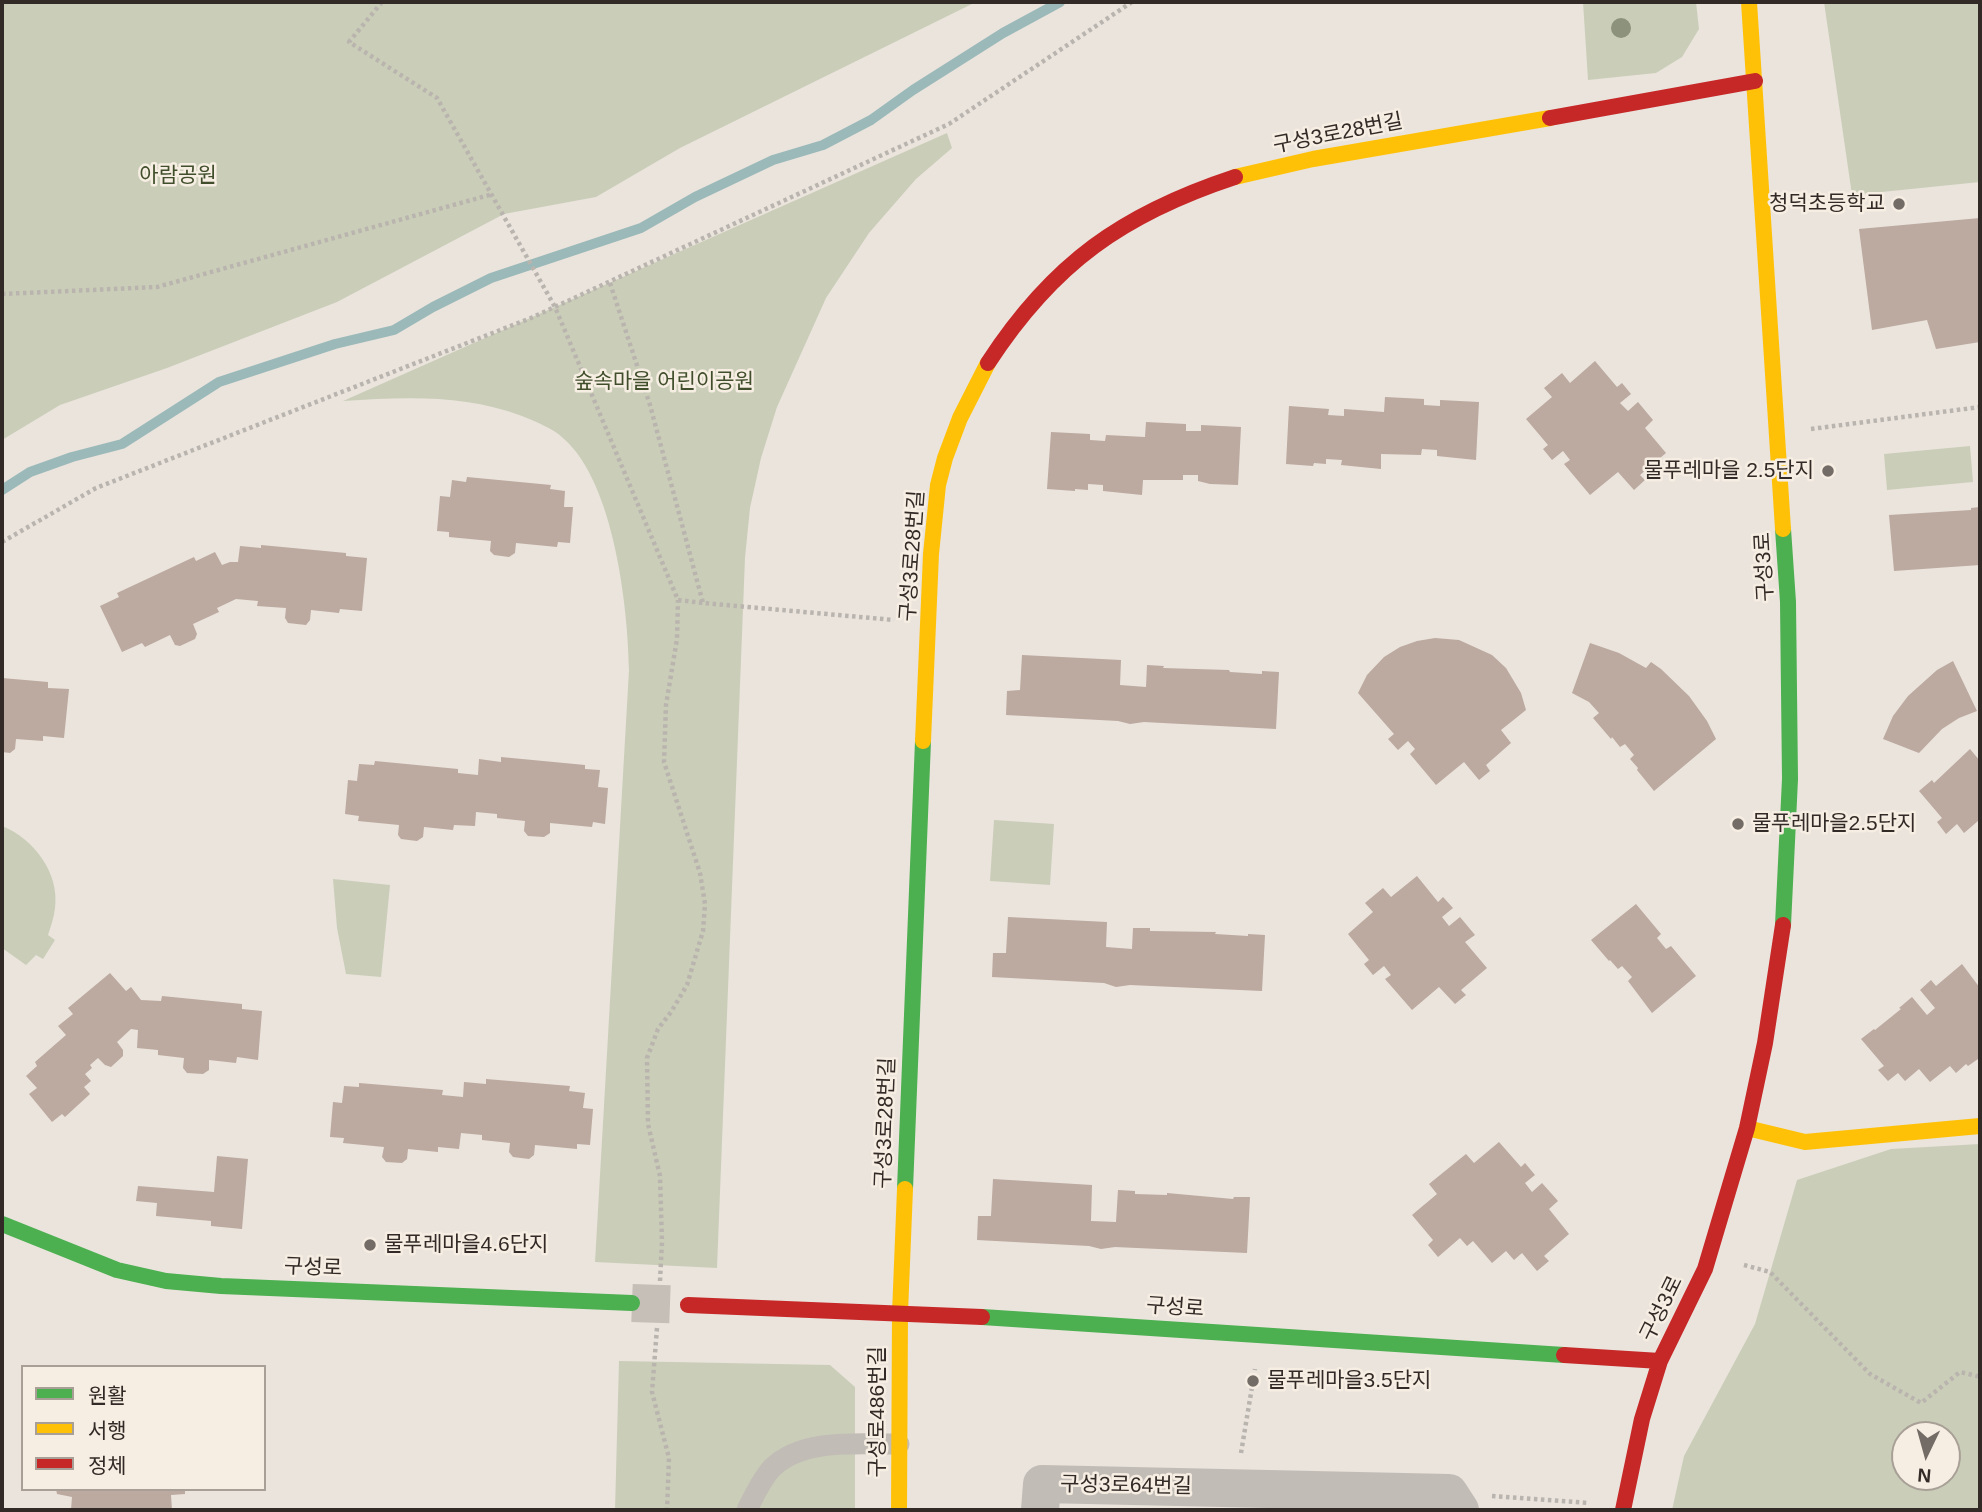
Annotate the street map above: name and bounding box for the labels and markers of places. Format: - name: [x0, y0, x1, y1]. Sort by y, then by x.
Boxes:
- place label: 청덕초등학교: [1769, 191, 1885, 217]
- marker: 청덕초등학교: [1891, 196, 1907, 212]
- place label: 물푸레마을 2.5단지: [1644, 458, 1814, 484]
- marker: 물푸레마을 2.5단지: [1820, 463, 1836, 479]
- place label: 물푸레마을2.5단지: [1752, 811, 1916, 837]
- marker: 물푸레마을2.5단지: [1730, 816, 1746, 832]
- place label: 물푸레마을4.6단지: [384, 1232, 548, 1258]
- marker: 물푸레마을4.6단지: [362, 1237, 378, 1253]
- place label: 물푸레마을3.5단지: [1267, 1368, 1431, 1394]
- marker: 물푸레마을3.5단지: [1245, 1373, 1261, 1389]

